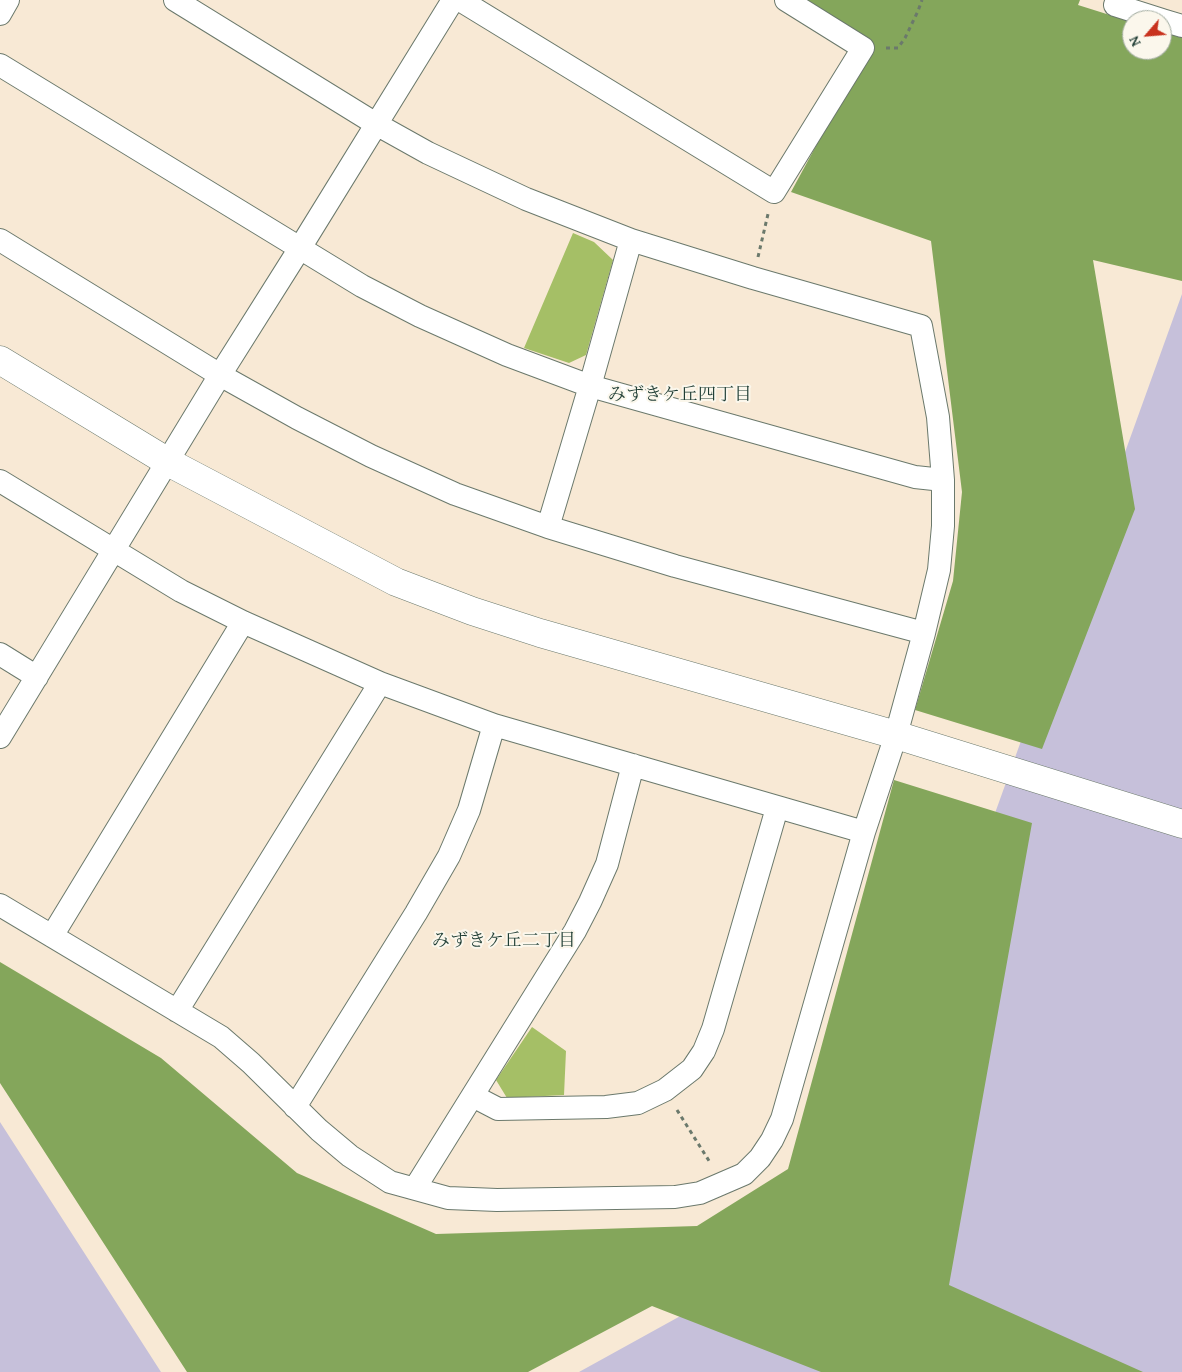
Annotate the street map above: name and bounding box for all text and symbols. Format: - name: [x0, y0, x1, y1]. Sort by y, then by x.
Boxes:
- north arrow: [1122, 10, 1172, 60]
- text: N: [1123, 33, 1146, 50]
- district label: みずきケ丘四丁目: [608, 384, 752, 406]
- district label: みずきケ丘二丁目: [432, 930, 576, 952]

